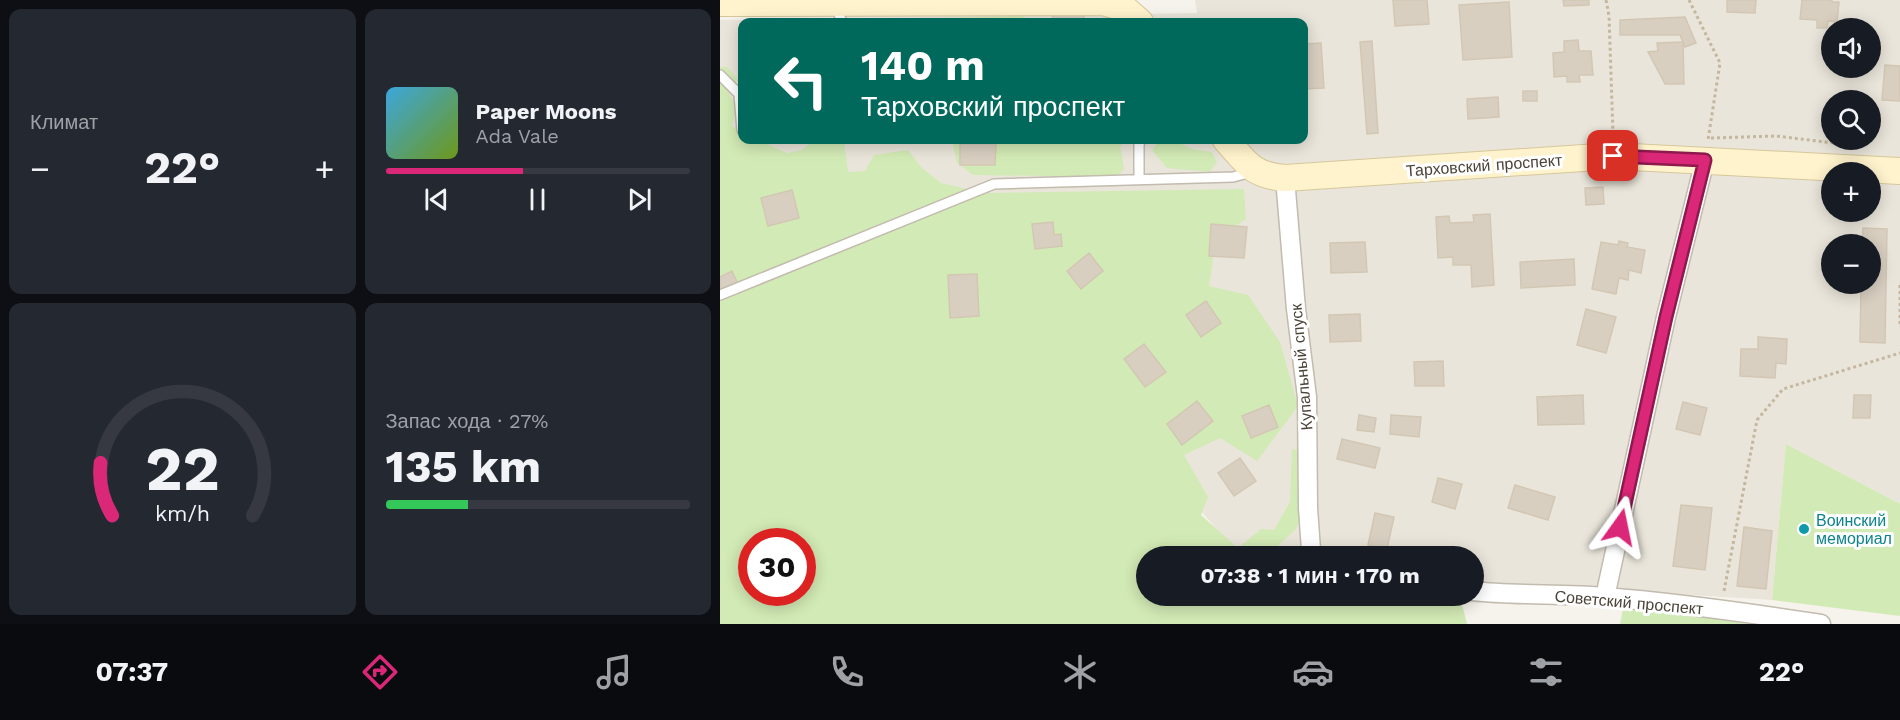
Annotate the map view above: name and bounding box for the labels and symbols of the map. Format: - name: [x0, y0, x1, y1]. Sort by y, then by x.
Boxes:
- pin: [1587, 130, 1638, 181]
- street label: Тарховский проспект: [1405, 151, 1563, 180]
- street label: Купальный спуск: [1286, 302, 1316, 431]
- position arrow: [1588, 495, 1652, 559]
- place label: Воинский мемориал: [1816, 511, 1892, 548]
- marker: Воинский мемориал: [1797, 522, 1811, 536]
- speed limit sign: 30: [738, 528, 816, 606]
- street label: Советский проспект: [1554, 587, 1705, 619]

